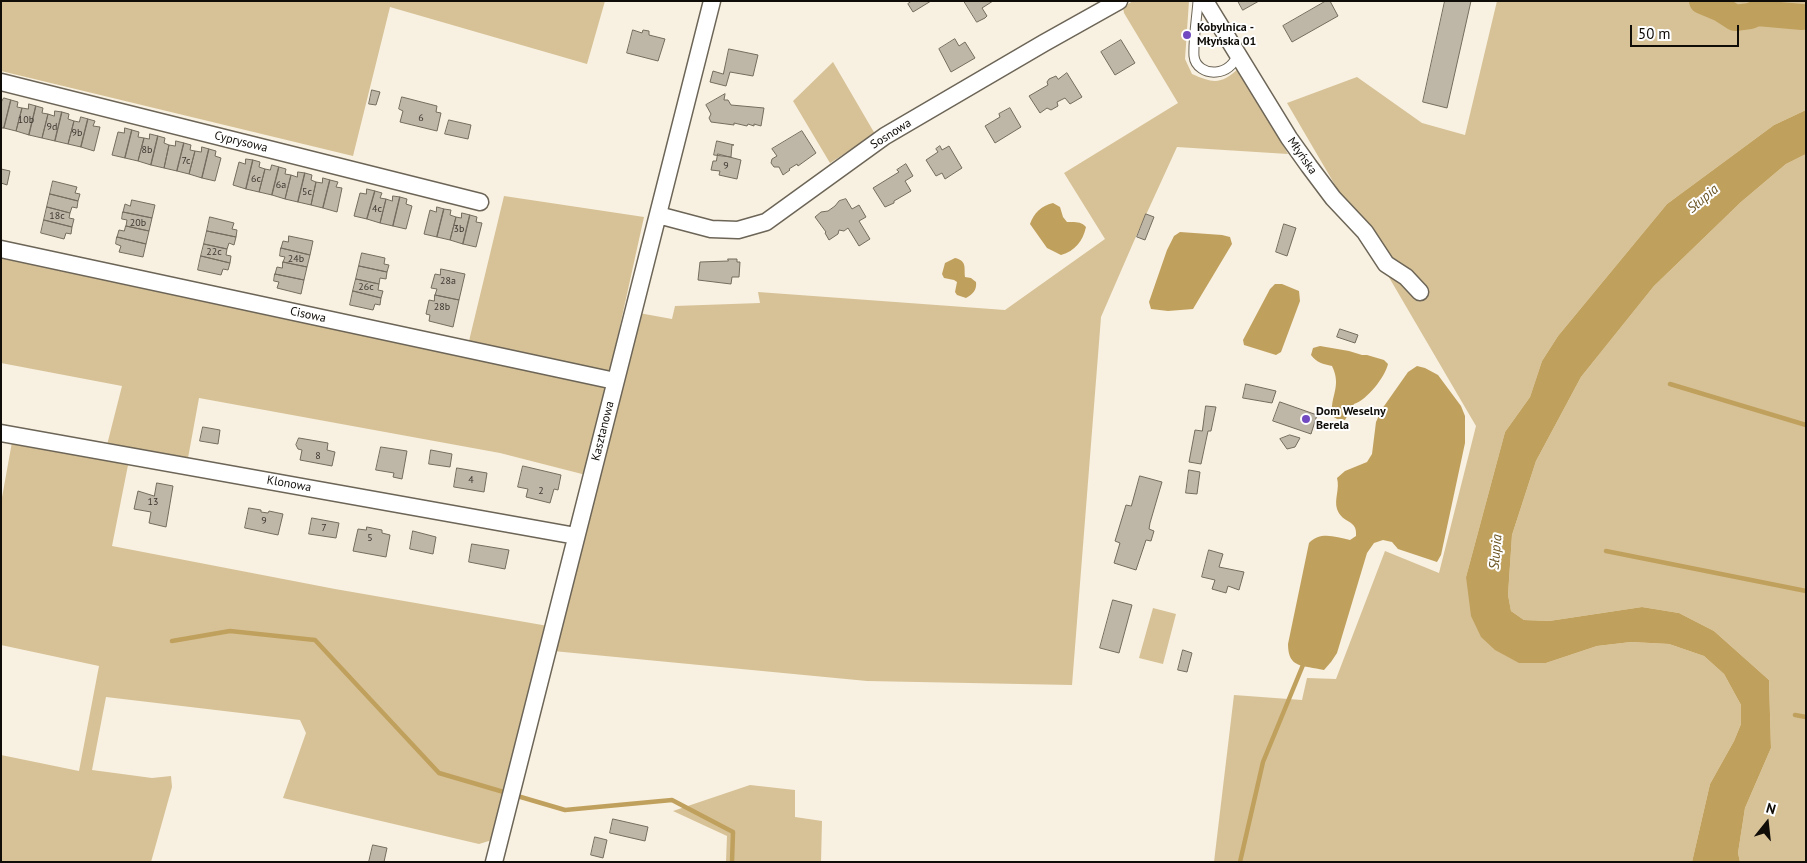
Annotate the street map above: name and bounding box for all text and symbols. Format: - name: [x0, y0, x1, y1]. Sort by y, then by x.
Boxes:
- scale bar: [1632, 15, 1741, 47]
- place label: Kobylnica - Młyńska 01: [1197, 21, 1256, 49]
- text: 50 m: [1638, 24, 1671, 43]
- marker: Kobylnica - Młyńska 01: [1181, 29, 1193, 41]
- house number: 6: [418, 112, 424, 124]
- house number: 10b: [18, 114, 34, 126]
- street label: Sosnowa: [868, 116, 914, 152]
- house number: 9d: [47, 121, 57, 133]
- house number: 9b: [72, 127, 82, 139]
- street label: Cyprysowa: [213, 128, 269, 156]
- street label: Młyńska: [1284, 135, 1320, 177]
- house number: 8b: [142, 144, 152, 156]
- house number: 7c: [181, 155, 191, 167]
- house number: 9: [723, 160, 729, 172]
- house number: 6c: [251, 173, 261, 185]
- house number: 6a: [276, 179, 286, 191]
- water label: Słupia: [1684, 181, 1722, 217]
- house number: 5c: [302, 186, 312, 198]
- house number: 4c: [372, 203, 382, 215]
- house number: 18c: [49, 210, 65, 222]
- house number: 20b: [130, 217, 146, 229]
- house number: 3b: [454, 223, 464, 235]
- house number: 22c: [206, 246, 222, 258]
- house number: 24b: [288, 253, 304, 265]
- house number: 28a: [440, 275, 456, 287]
- house number: 26c: [358, 281, 374, 293]
- house number: 28b: [434, 301, 450, 313]
- street label: Cisowa: [289, 304, 327, 326]
- street label: Kasztanowa: [589, 400, 617, 462]
- place label: Dom Weselny Berela: [1316, 405, 1386, 433]
- marker: Dom Weselny Berela: [1300, 413, 1312, 425]
- house number: 8: [315, 450, 321, 462]
- street label: Klonowa: [266, 473, 312, 495]
- house number: 4: [468, 474, 474, 486]
- house number: 2: [538, 485, 544, 497]
- house number: 13: [148, 496, 158, 508]
- house number: 9: [261, 515, 267, 527]
- house number: 7: [321, 522, 327, 534]
- house number: 5: [367, 532, 373, 544]
- water label: Słupia: [1486, 534, 1506, 570]
- north arrow: [1742, 798, 1792, 848]
- text: N: [1764, 799, 1778, 818]

